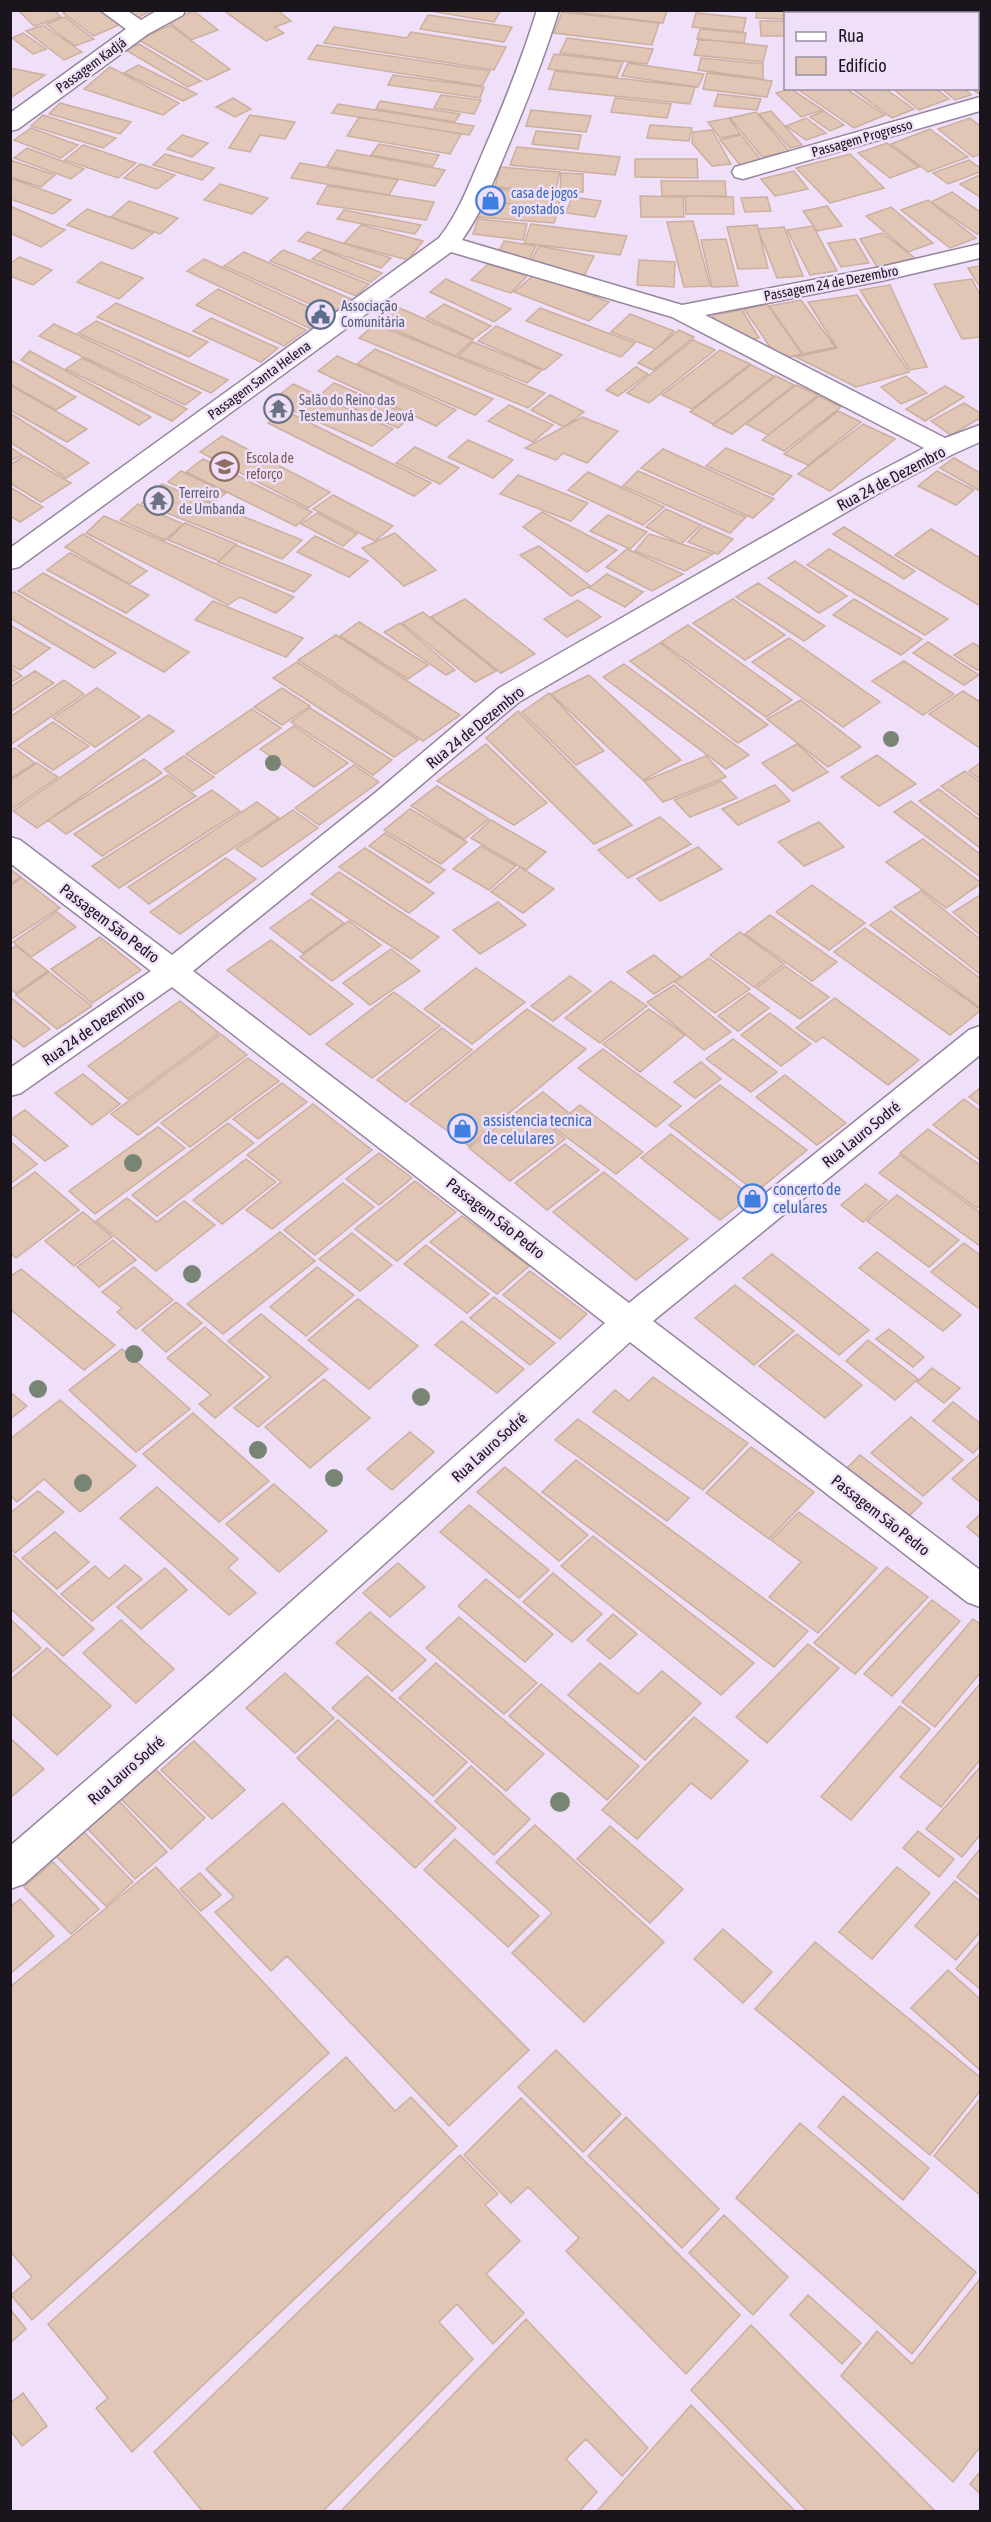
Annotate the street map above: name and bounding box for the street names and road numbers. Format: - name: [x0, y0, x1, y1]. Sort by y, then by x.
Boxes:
- street label: Passagem Kadjá: [53, 34, 129, 96]
- street label: Passagem Progresso: [810, 116, 914, 160]
- street label: Passagem 24 de Dezembro: [763, 262, 899, 304]
- street label: Passagem Santa Helena: [205, 337, 313, 423]
- street label: Rua 24 de Dezembro: [834, 442, 948, 514]
- street label: Rua 24 de Dezembro: [423, 682, 527, 772]
- street label: Passagem São Pedro: [56, 880, 163, 967]
- street label: Rua 24 de Dezembro: [39, 985, 147, 1069]
- street label: Rua Lauro Sodré: [818, 1097, 904, 1171]
- street label: Passagem São Pedro: [443, 1174, 549, 1263]
- street label: Rua Lauro Sodré: [448, 1409, 530, 1485]
- street label: Passagem São Pedro: [828, 1471, 934, 1560]
- street label: Rua Lauro Sodré: [84, 1732, 168, 1808]

